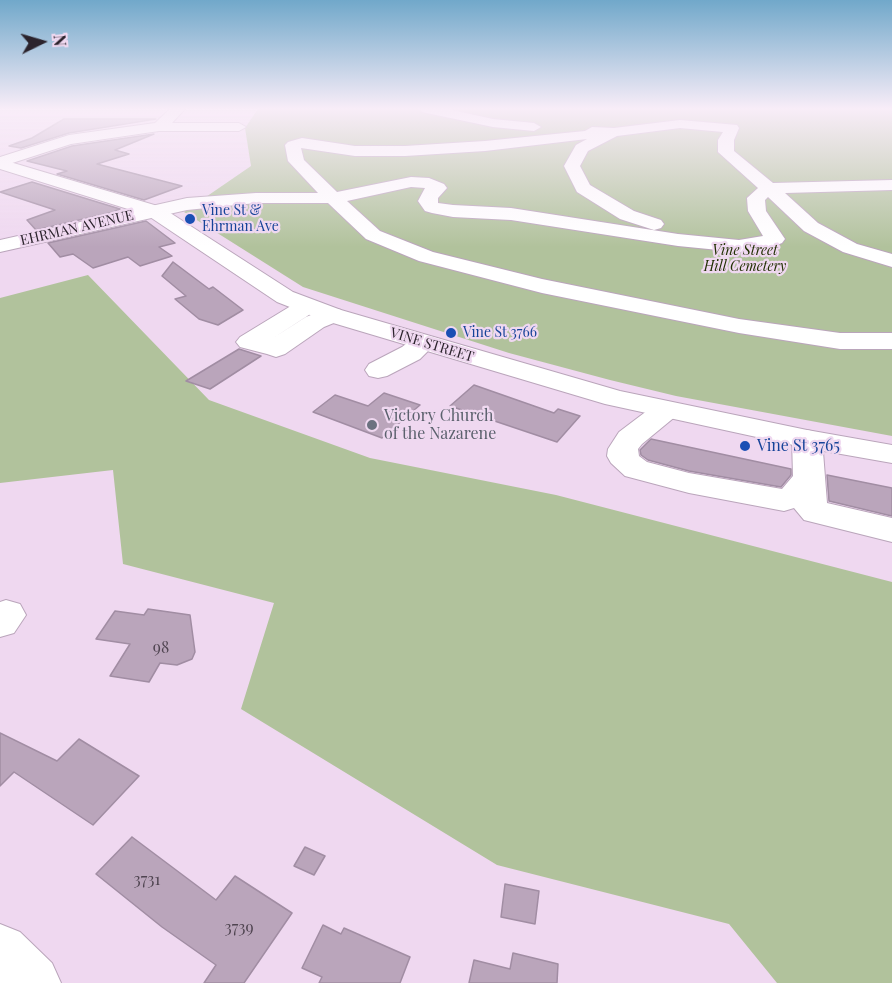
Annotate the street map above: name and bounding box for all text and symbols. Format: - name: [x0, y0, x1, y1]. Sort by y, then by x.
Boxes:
- north arrow: [12, 12, 72, 72]
- text: N: [49, 34, 71, 47]
- place label: Vine St & Ehrman Ave: [202, 203, 279, 236]
- street label: EHRMAN AVENUE: [19, 207, 135, 249]
- marker: Vine St & Ehrman Ave: [183, 212, 197, 226]
- park label: Vine Street Hill Cemetery: [704, 243, 786, 276]
- street label: VINE STREET: [388, 324, 476, 366]
- place label: Vine St 3766: [463, 325, 537, 341]
- marker: Vine St 3766: [444, 326, 458, 340]
- place label: Victory Church of the Nazarene: [384, 406, 496, 444]
- marker: Victory Church of the Nazarene: [365, 418, 379, 432]
- place label: Vine St 3765: [757, 436, 840, 456]
- marker: Vine St 3765: [738, 439, 752, 453]
- house number: 98: [153, 638, 169, 658]
- house number: 3731: [134, 870, 160, 890]
- house number: 3739: [224, 918, 254, 938]

